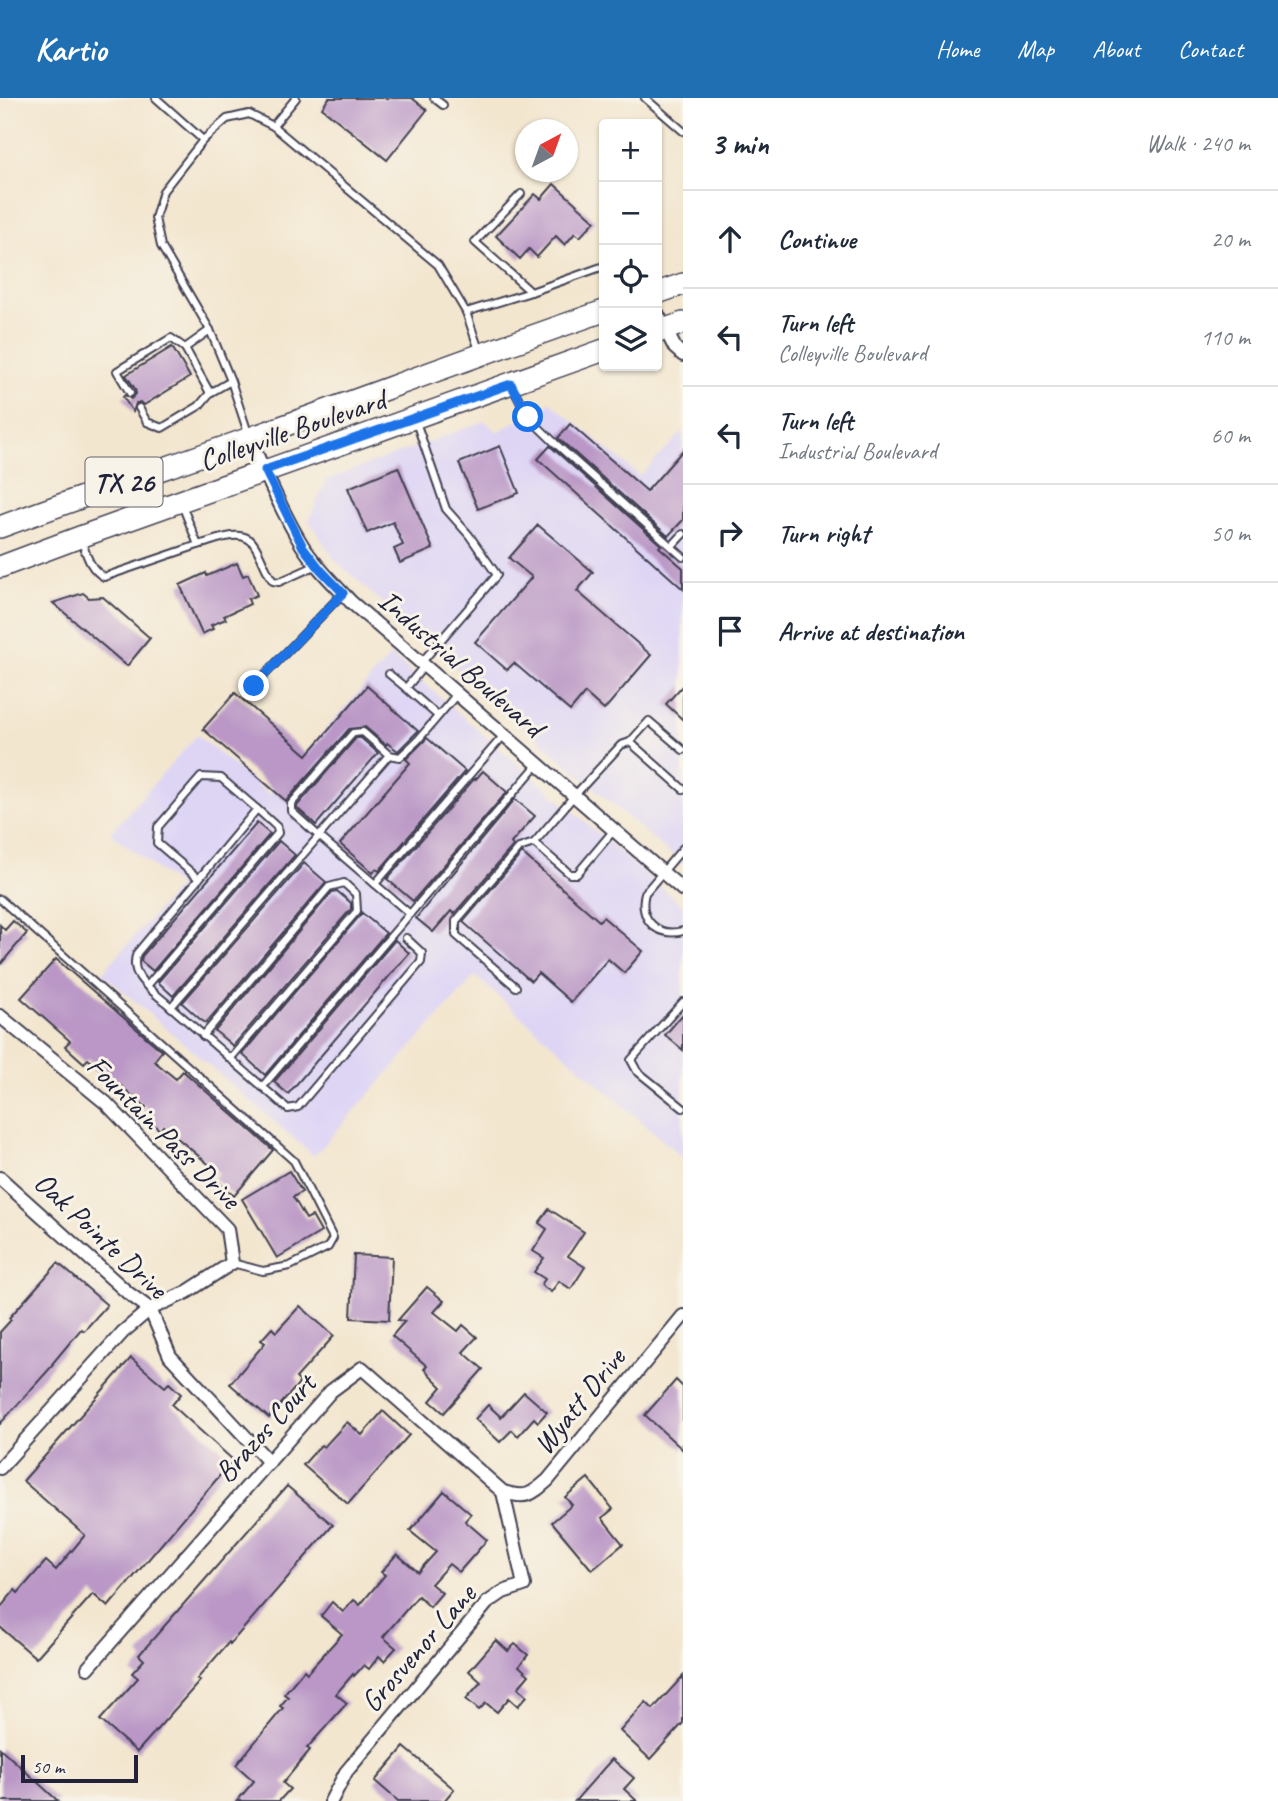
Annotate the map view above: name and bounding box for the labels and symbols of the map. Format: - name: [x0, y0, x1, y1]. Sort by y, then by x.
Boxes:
- north arrow: [515, 119, 578, 182]
- street label: Colleyville Boulevard: [194, 379, 394, 480]
- route start: [512, 401, 543, 432]
- road number: TX 26: [86, 458, 162, 506]
- street label: Industrial Boulevard: [370, 581, 555, 748]
- route end: [238, 670, 269, 701]
- street label: Fountain Pass Drive: [79, 1047, 251, 1219]
- street label: Oak Pointe Drive: [26, 1163, 178, 1308]
- street label: Wyatt Drive: [525, 1338, 635, 1462]
- street label: Brazos Court: [206, 1363, 326, 1490]
- street label: Grosvenor Lane: [352, 1575, 485, 1720]
- scale bar: [21, 1752, 138, 1784]

